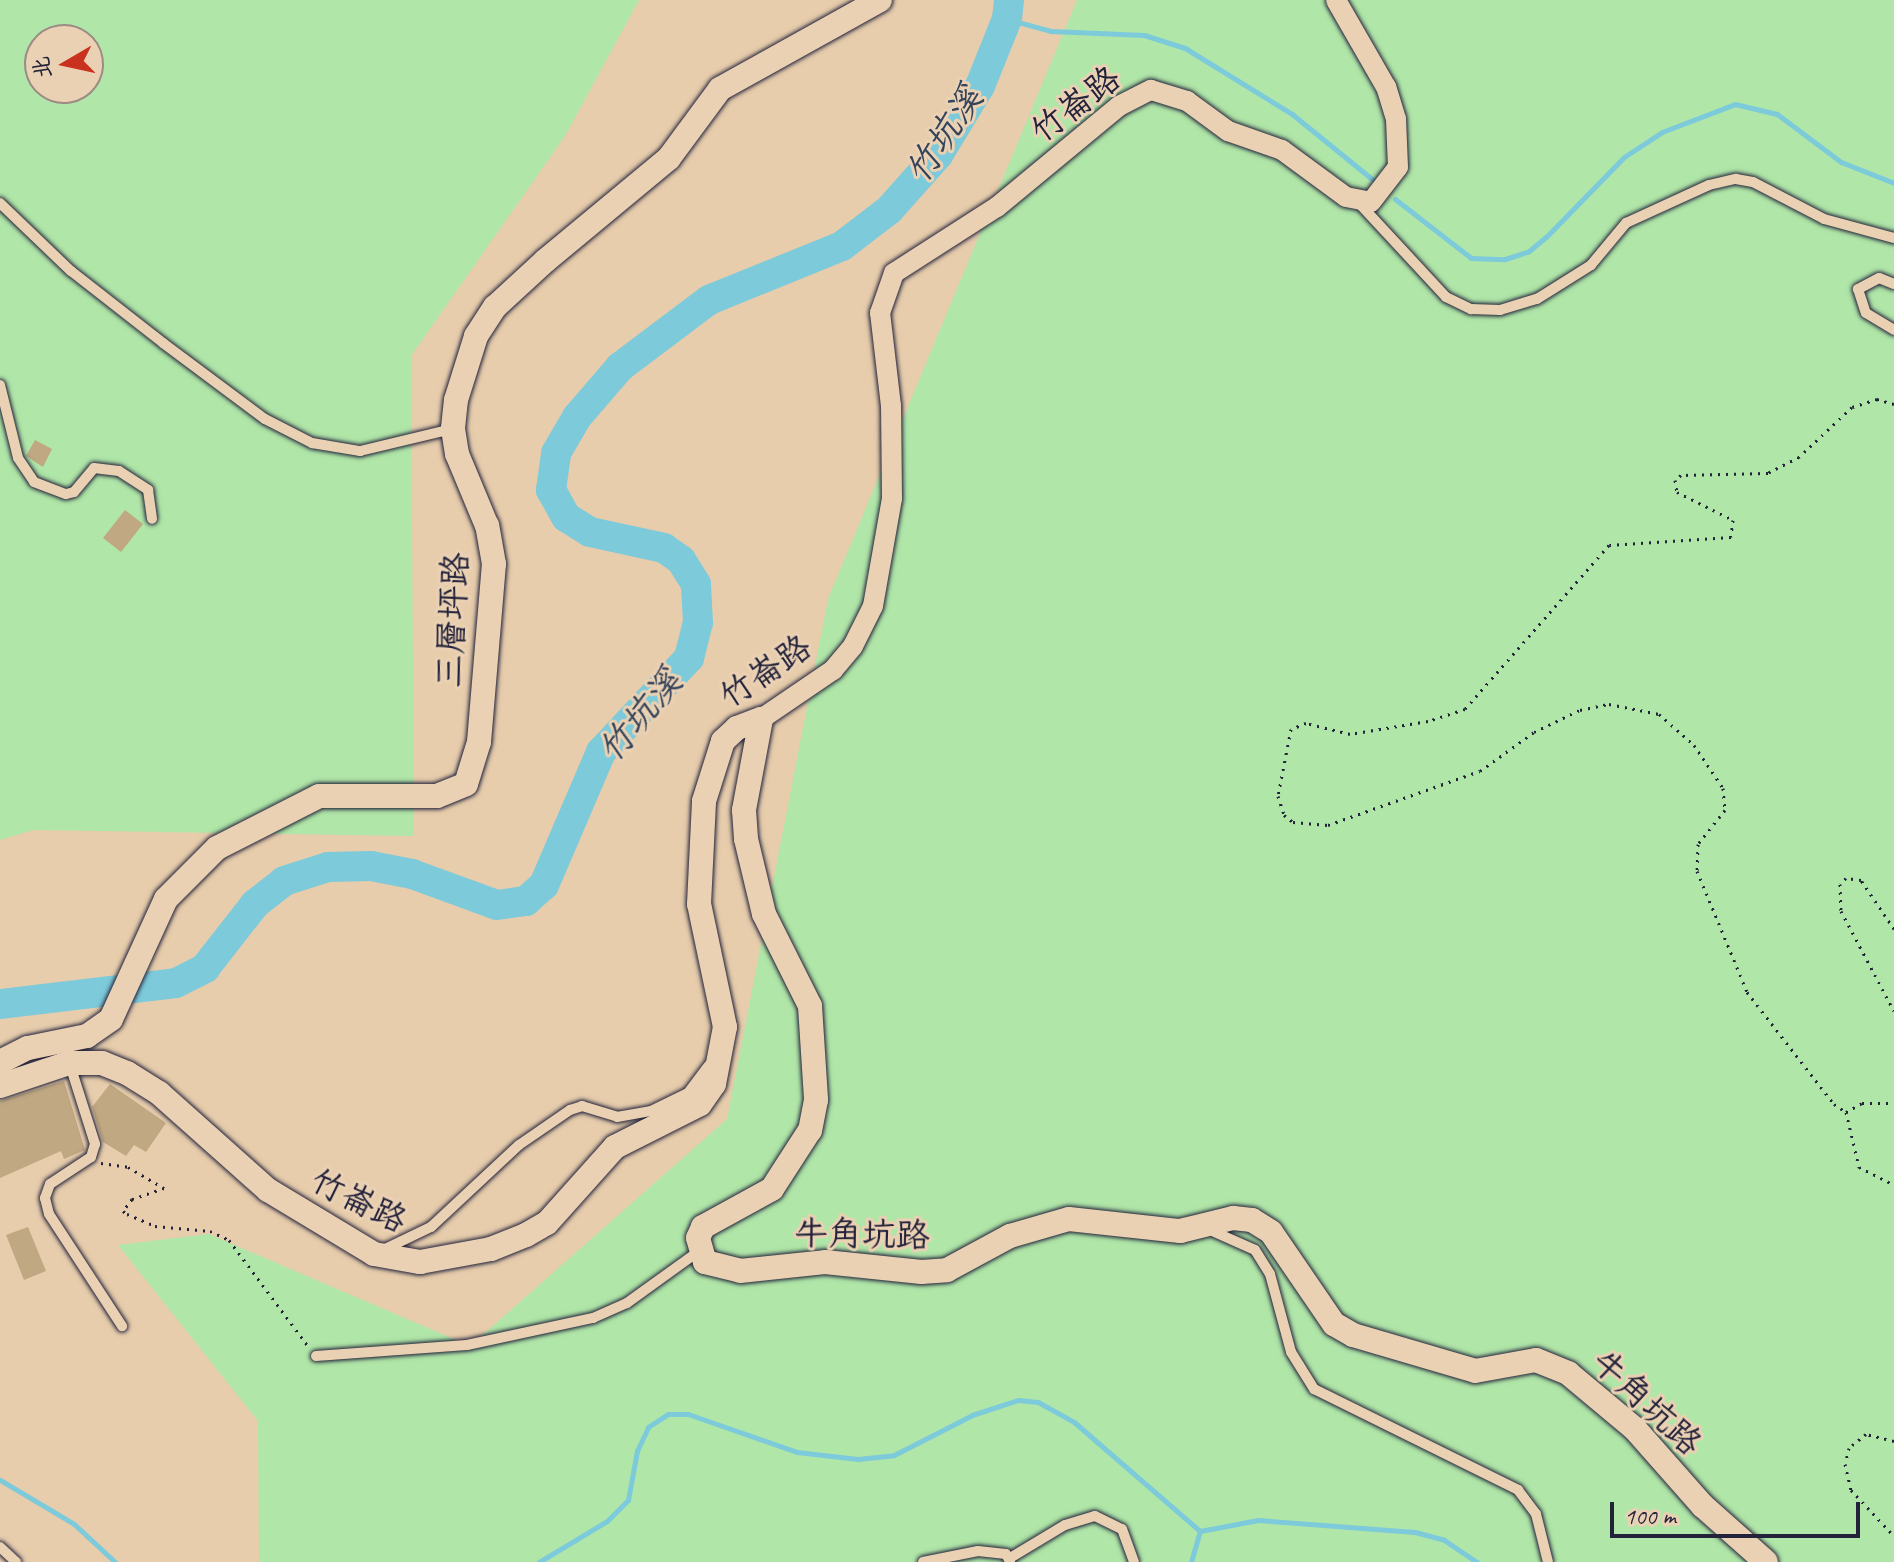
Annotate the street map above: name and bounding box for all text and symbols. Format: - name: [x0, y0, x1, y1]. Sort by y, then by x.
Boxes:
- north arrow: [24, 24, 104, 104]
- text: 北: [27, 54, 58, 81]
- street label: 竹崙路: [1022, 57, 1128, 151]
- water label: 竹坑溪: [896, 78, 992, 192]
- street label: 三層坪路: [428, 551, 476, 689]
- street label: 竹崙路: [711, 626, 819, 716]
- water label: 竹坑溪: [589, 661, 691, 771]
- street label: 竹崙路: [304, 1159, 414, 1241]
- street label: 牛角坑路: [794, 1212, 930, 1256]
- street label: 牛角坑路: [1583, 1341, 1711, 1463]
- scale bar: [1614, 1486, 1864, 1536]
- text: 100 m: [1624, 1501, 1676, 1531]

